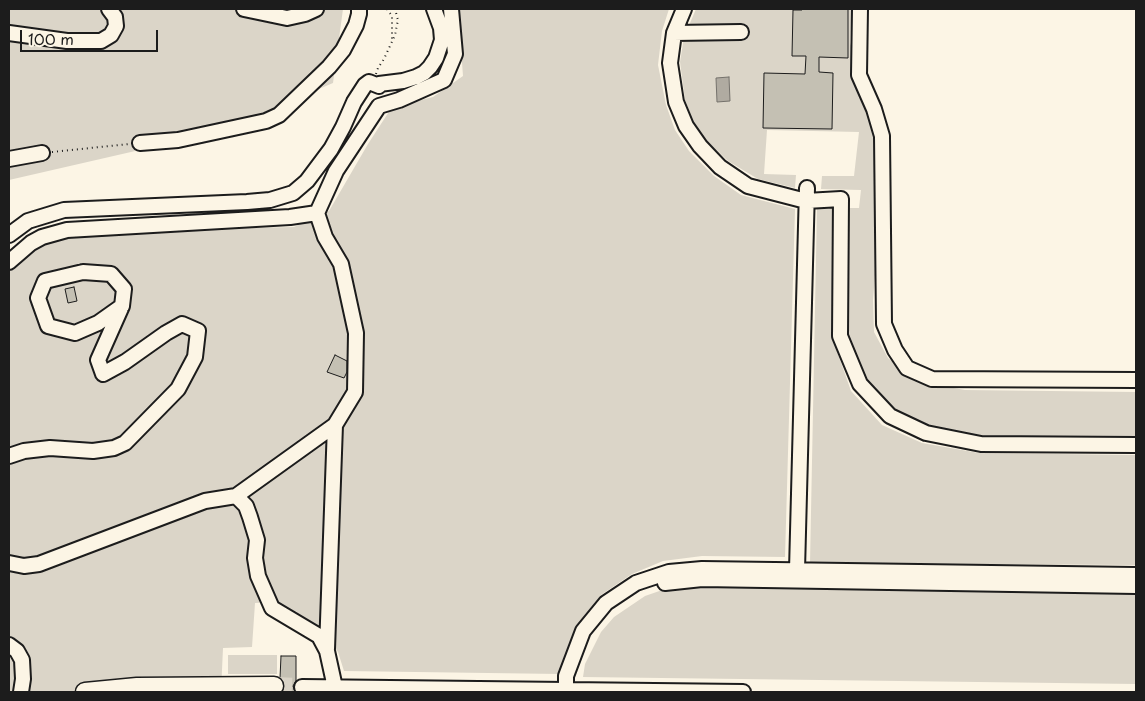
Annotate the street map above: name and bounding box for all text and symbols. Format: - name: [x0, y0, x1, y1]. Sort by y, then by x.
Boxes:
- scale bar: [22, 20, 160, 52]
- text: 100 m: [28, 27, 74, 50]

